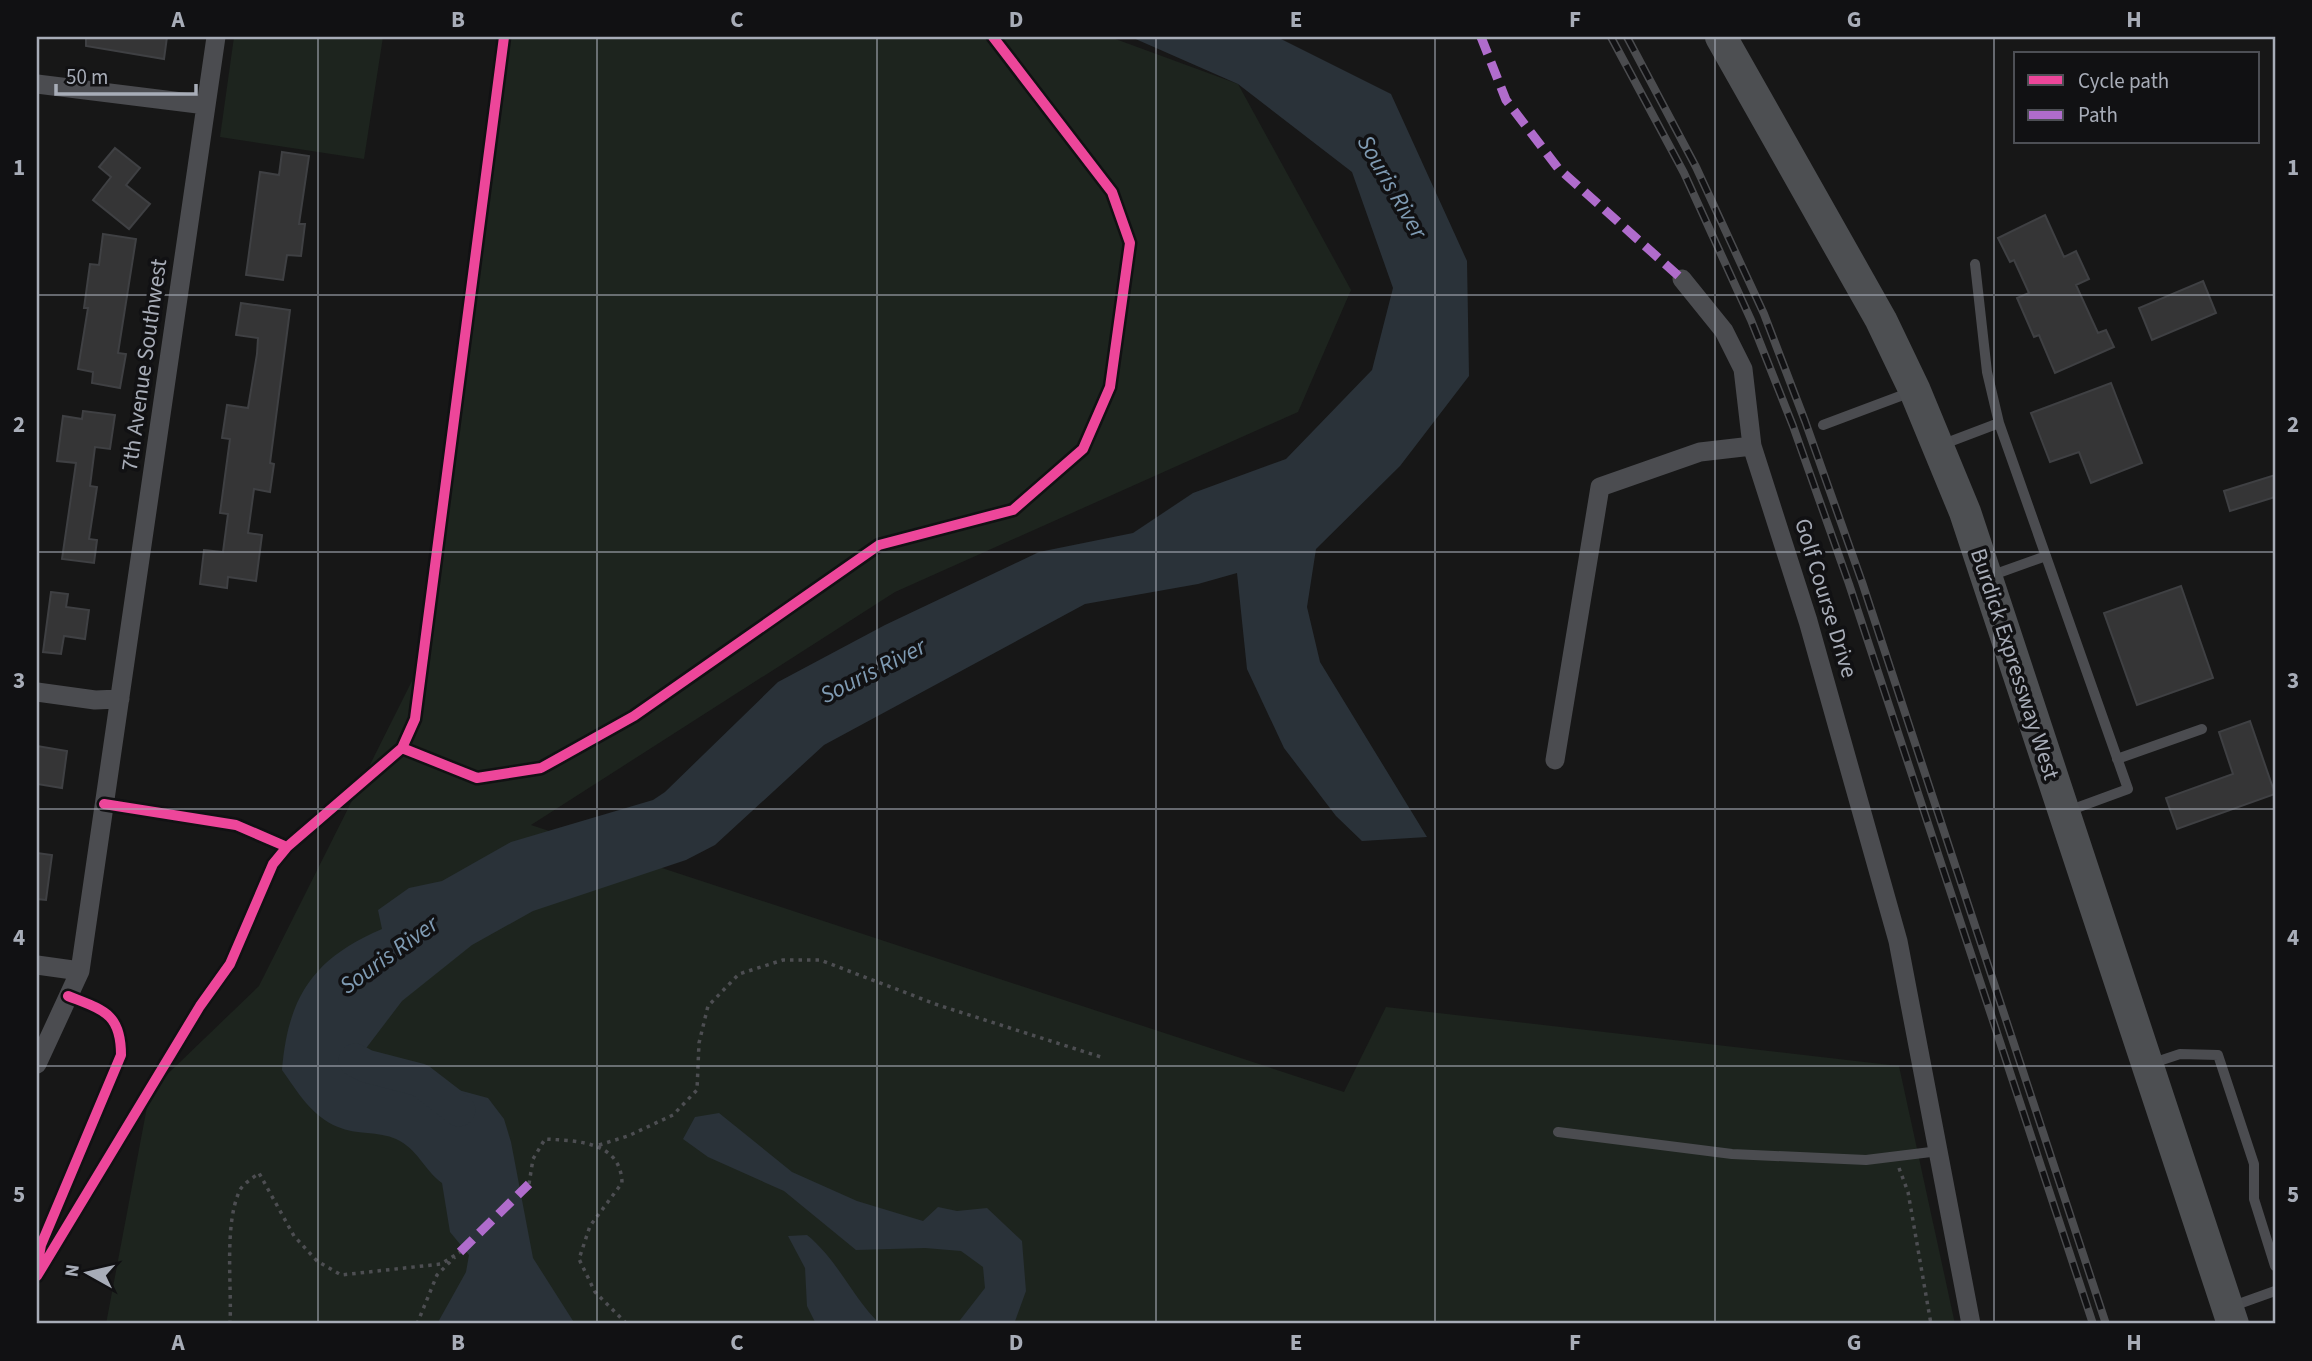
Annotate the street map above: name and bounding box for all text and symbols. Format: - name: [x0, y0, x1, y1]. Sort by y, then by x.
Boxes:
- text: A: [170, 3, 185, 36]
- text: B: [451, 3, 465, 36]
- text: C: [730, 3, 744, 36]
- text: D: [1009, 3, 1023, 36]
- text: E: [1290, 3, 1302, 36]
- text: F: [1569, 3, 1581, 36]
- text: G: [1847, 3, 1861, 36]
- text: H: [2126, 3, 2142, 36]
- scale bar: [56, 52, 196, 96]
- legend: [2014, 52, 2260, 144]
- text: 50 m: [66, 62, 108, 92]
- text: Cycle path: [2078, 66, 2169, 96]
- text: Path: [2078, 100, 2118, 130]
- water label: Souris River: [1348, 129, 1437, 247]
- text: 1: [13, 151, 25, 184]
- text: 1: [2287, 151, 2299, 184]
- street label: 7th Avenue Southwest: [113, 256, 175, 473]
- text: 2: [13, 408, 25, 441]
- text: 2: [2287, 408, 2299, 441]
- street label: Golf Course Drive: [1786, 514, 1866, 682]
- street label: Burdick Expressway West: [1962, 544, 2068, 784]
- water label: Souris River: [814, 629, 934, 713]
- text: 3: [13, 664, 25, 697]
- text: 3: [2287, 664, 2299, 697]
- water label: Souris River: [332, 906, 447, 1003]
- text: 4: [13, 921, 25, 954]
- text: 4: [2287, 921, 2299, 954]
- text: 5: [13, 1178, 25, 1211]
- text: 5: [2287, 1178, 2299, 1211]
- north arrow: [52, 1238, 122, 1308]
- text: N: [58, 1263, 87, 1279]
- text: A: [170, 1326, 185, 1359]
- text: B: [451, 1326, 465, 1359]
- text: C: [730, 1326, 744, 1359]
- text: D: [1009, 1326, 1023, 1359]
- text: E: [1290, 1326, 1302, 1359]
- text: F: [1569, 1326, 1581, 1359]
- text: G: [1847, 1326, 1861, 1359]
- text: H: [2126, 1326, 2142, 1359]

